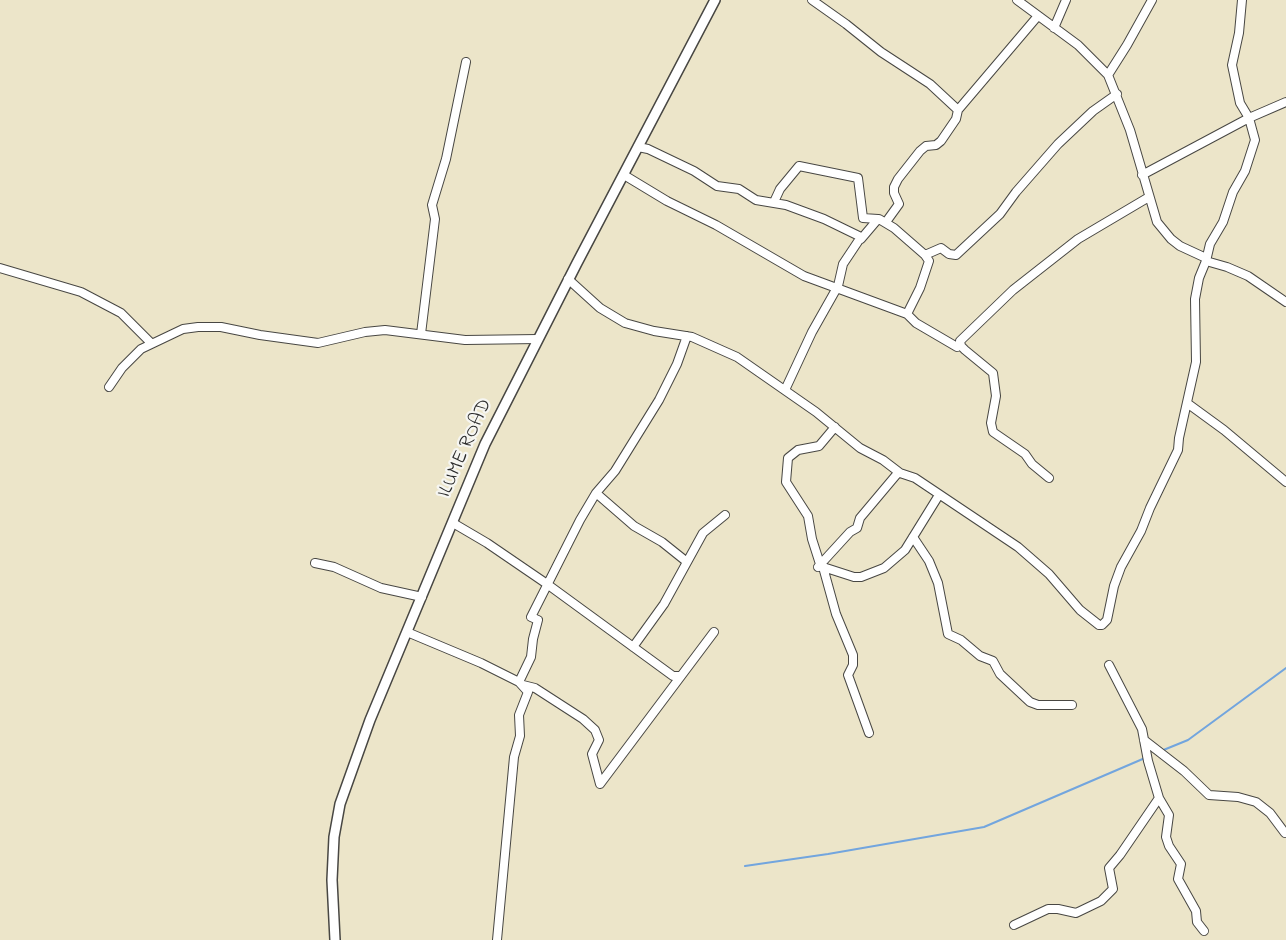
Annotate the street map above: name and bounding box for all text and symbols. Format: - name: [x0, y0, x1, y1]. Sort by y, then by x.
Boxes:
- street label: ILUME ROAD: [434, 396, 498, 502]

